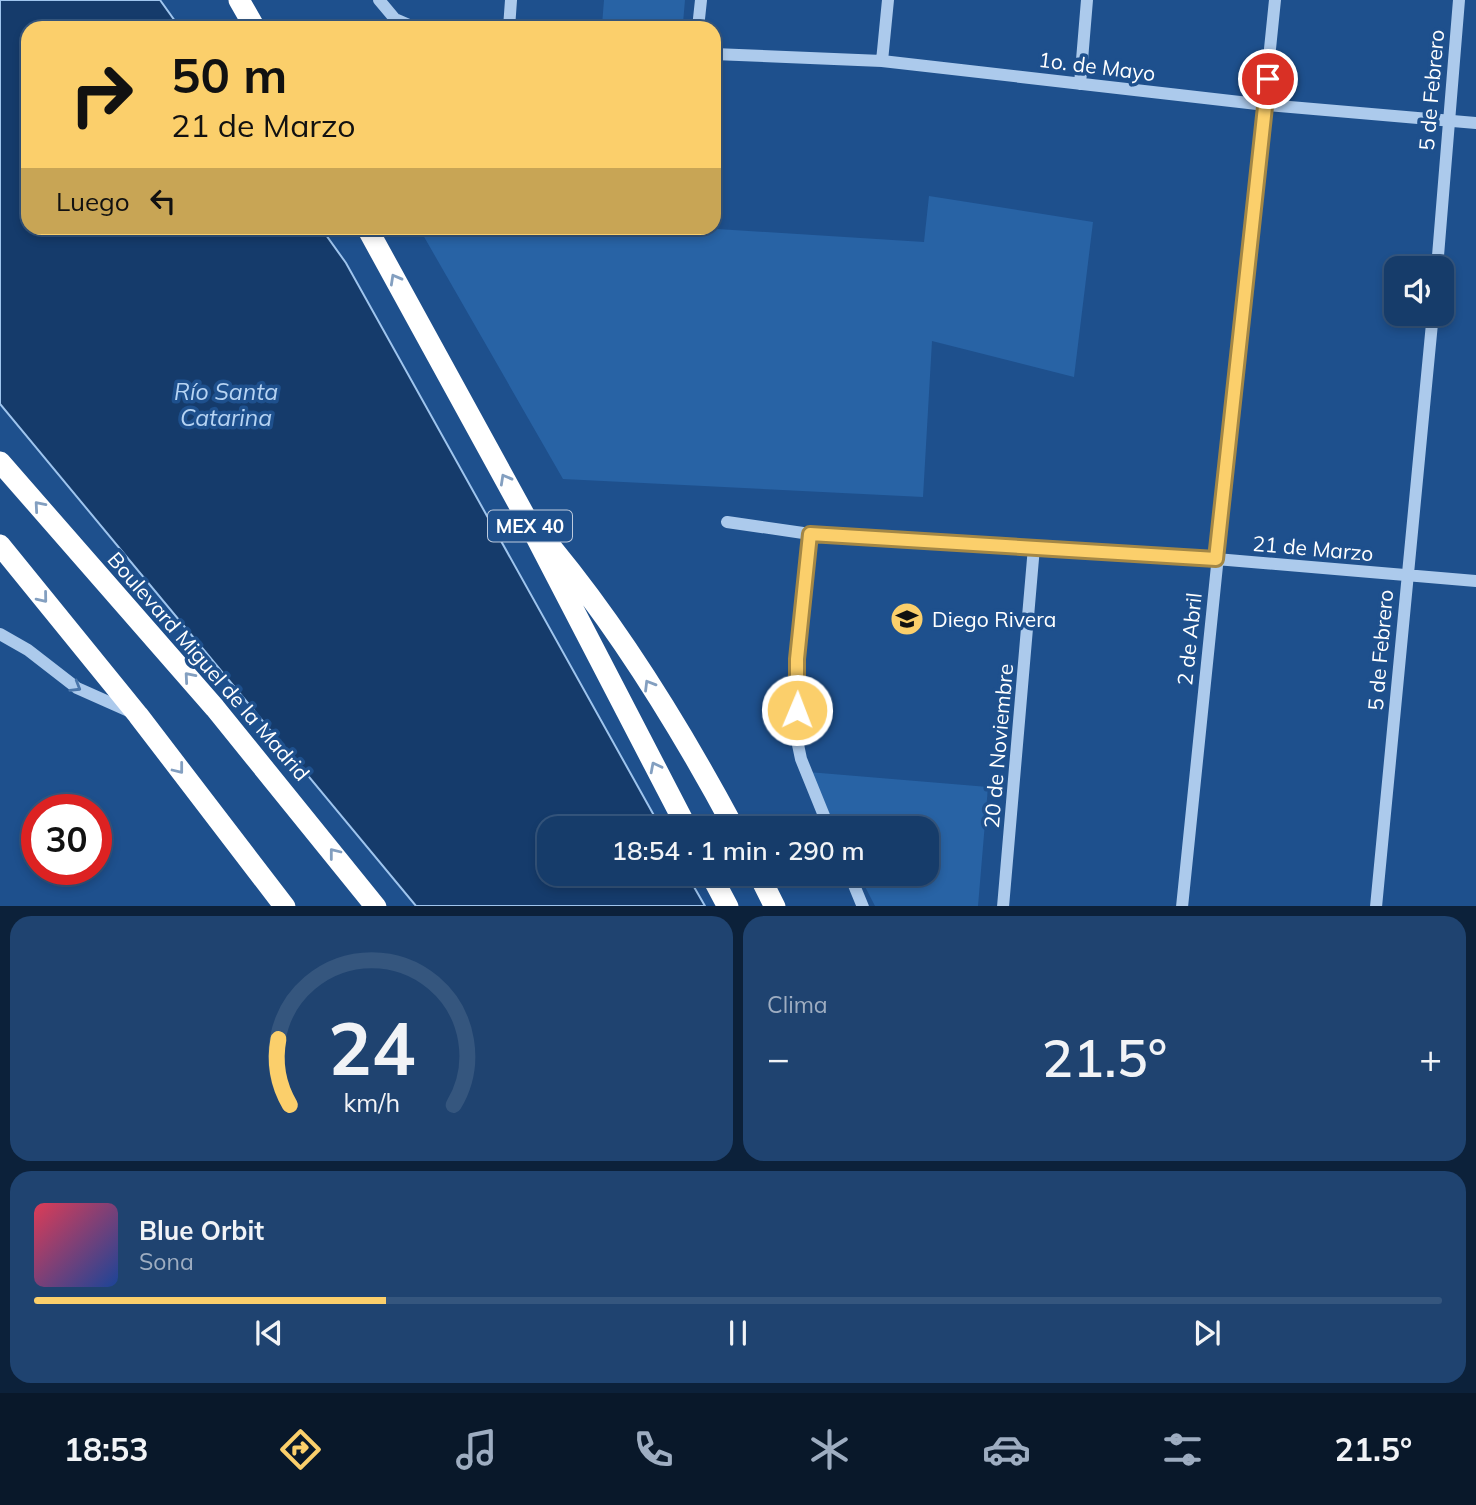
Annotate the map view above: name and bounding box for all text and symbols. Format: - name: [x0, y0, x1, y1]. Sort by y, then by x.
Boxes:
- street label: 5 de Febrero: [1413, 28, 1449, 152]
- text: 50 m: [171, 44, 287, 105]
- street label: 1o. de Mayo: [1037, 46, 1157, 86]
- icon: right: [56, 49, 147, 140]
- pin: [1238, 49, 1298, 109]
- icon: arrive: [1249, 60, 1287, 98]
- text: 21 de Marzo: [171, 105, 356, 145]
- icon: left: [144, 182, 182, 220]
- text: Luego: [56, 185, 130, 218]
- map controls: [1384, 256, 1454, 326]
- button: sound: [1384, 256, 1454, 326]
- one-way arrow: [390, 274, 403, 287]
- water label: Río Santa Catarina: [174, 377, 278, 432]
- one-way arrow: [499, 473, 513, 486]
- one-way arrow: [35, 501, 47, 514]
- road number: MEX 40: [488, 510, 572, 541]
- street label: 21 de Marzo: [1252, 530, 1374, 566]
- street label: Boulevard Miguel de la Madrid: [103, 546, 315, 786]
- street label: 5 de Febrero: [1362, 588, 1398, 712]
- one-way arrow: [35, 589, 47, 602]
- street label: 2 de Abril: [1171, 591, 1207, 687]
- school or university icon: Diego Rivera: [888, 600, 926, 638]
- place label: Diego Rivera: [932, 606, 1056, 632]
- street label: 20 de Noviembre: [978, 663, 1018, 829]
- one-way arrow: [185, 673, 197, 686]
- position arrow: [760, 673, 834, 747]
- one-way arrow: [68, 678, 81, 691]
- one-way arrow: [644, 679, 657, 692]
- one-way arrow: [171, 761, 184, 774]
- one-way arrow: [650, 762, 664, 774]
- speed limit sign: 30: [21, 794, 112, 885]
- text: 18:54 · 1 min · 290 m: [611, 834, 865, 867]
- one-way arrow: [329, 848, 342, 860]
- text: Clima: [767, 990, 828, 1019]
- text: 24: [328, 1002, 415, 1093]
- text: 21.5°: [1042, 1025, 1167, 1090]
- text: −: [767, 1034, 790, 1082]
- text: +: [1419, 1034, 1442, 1082]
- text: km/h: [343, 1086, 400, 1117]
- text: Blue Orbit: [139, 1214, 264, 1247]
- text: Sona: [139, 1247, 194, 1276]
- icon: previous: [250, 1314, 288, 1352]
- icon: pause: [719, 1314, 757, 1352]
- icon: next: [1188, 1314, 1226, 1352]
- icon: directions: [276, 1425, 325, 1474]
- icon: music: [452, 1425, 501, 1474]
- icon: phone: [629, 1425, 678, 1474]
- icon: climate: [805, 1425, 854, 1474]
- icon: car: [982, 1425, 1031, 1474]
- icon: filters: [1158, 1425, 1207, 1474]
- text: 18:53: [64, 1429, 148, 1469]
- text: 21.5°: [1335, 1429, 1412, 1469]

